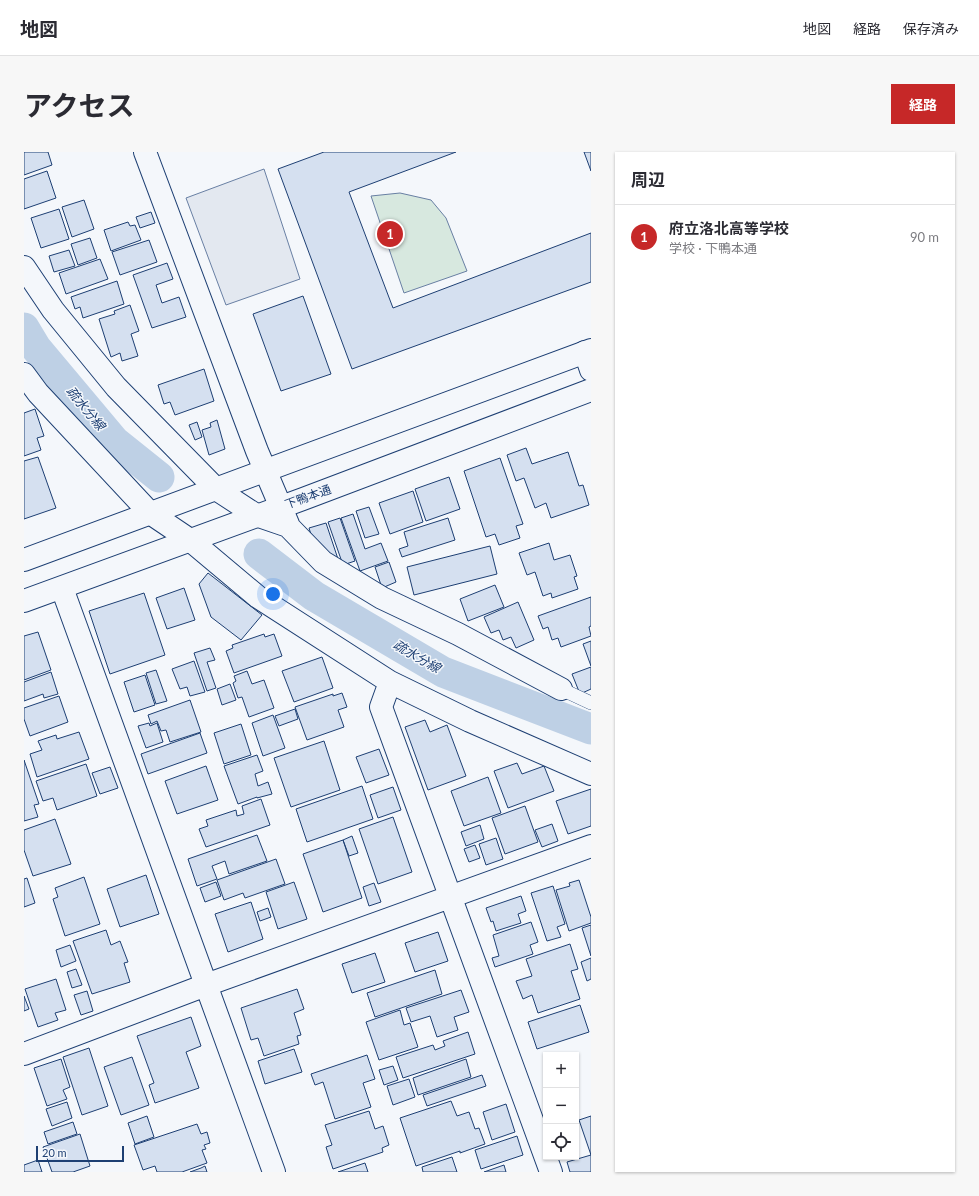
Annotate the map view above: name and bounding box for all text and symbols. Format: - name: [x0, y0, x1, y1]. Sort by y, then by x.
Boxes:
- text: 地図: [20, 17, 58, 40]
- text: 地図: [803, 20, 831, 37]
- text: 経路: [853, 20, 881, 37]
- text: 保存済み: [903, 20, 959, 37]
- button: 経路: [891, 84, 955, 124]
- text: アクセス: [24, 88, 135, 122]
- text: 周辺: [631, 169, 665, 190]
- pin: 1: [377, 219, 403, 249]
- text: 府立洛北高等学校: [669, 219, 789, 237]
- text: 1: [640, 229, 648, 245]
- text: 90 m: [910, 229, 939, 245]
- text: 学校 · 下鴨本通: [669, 240, 757, 256]
- water label: 疏水分線: [63, 383, 110, 435]
- street label: 下鴨本通: [283, 481, 333, 512]
- your location: [263, 584, 283, 604]
- water label: 疏水分線: [390, 636, 445, 677]
- map controls: [543, 1052, 579, 1160]
- button: +: [543, 1052, 579, 1088]
- button: −: [543, 1088, 579, 1124]
- button: locate: [543, 1124, 579, 1160]
- scale bar: [36, 1144, 124, 1163]
- text: 20 m: [42, 1146, 67, 1159]

